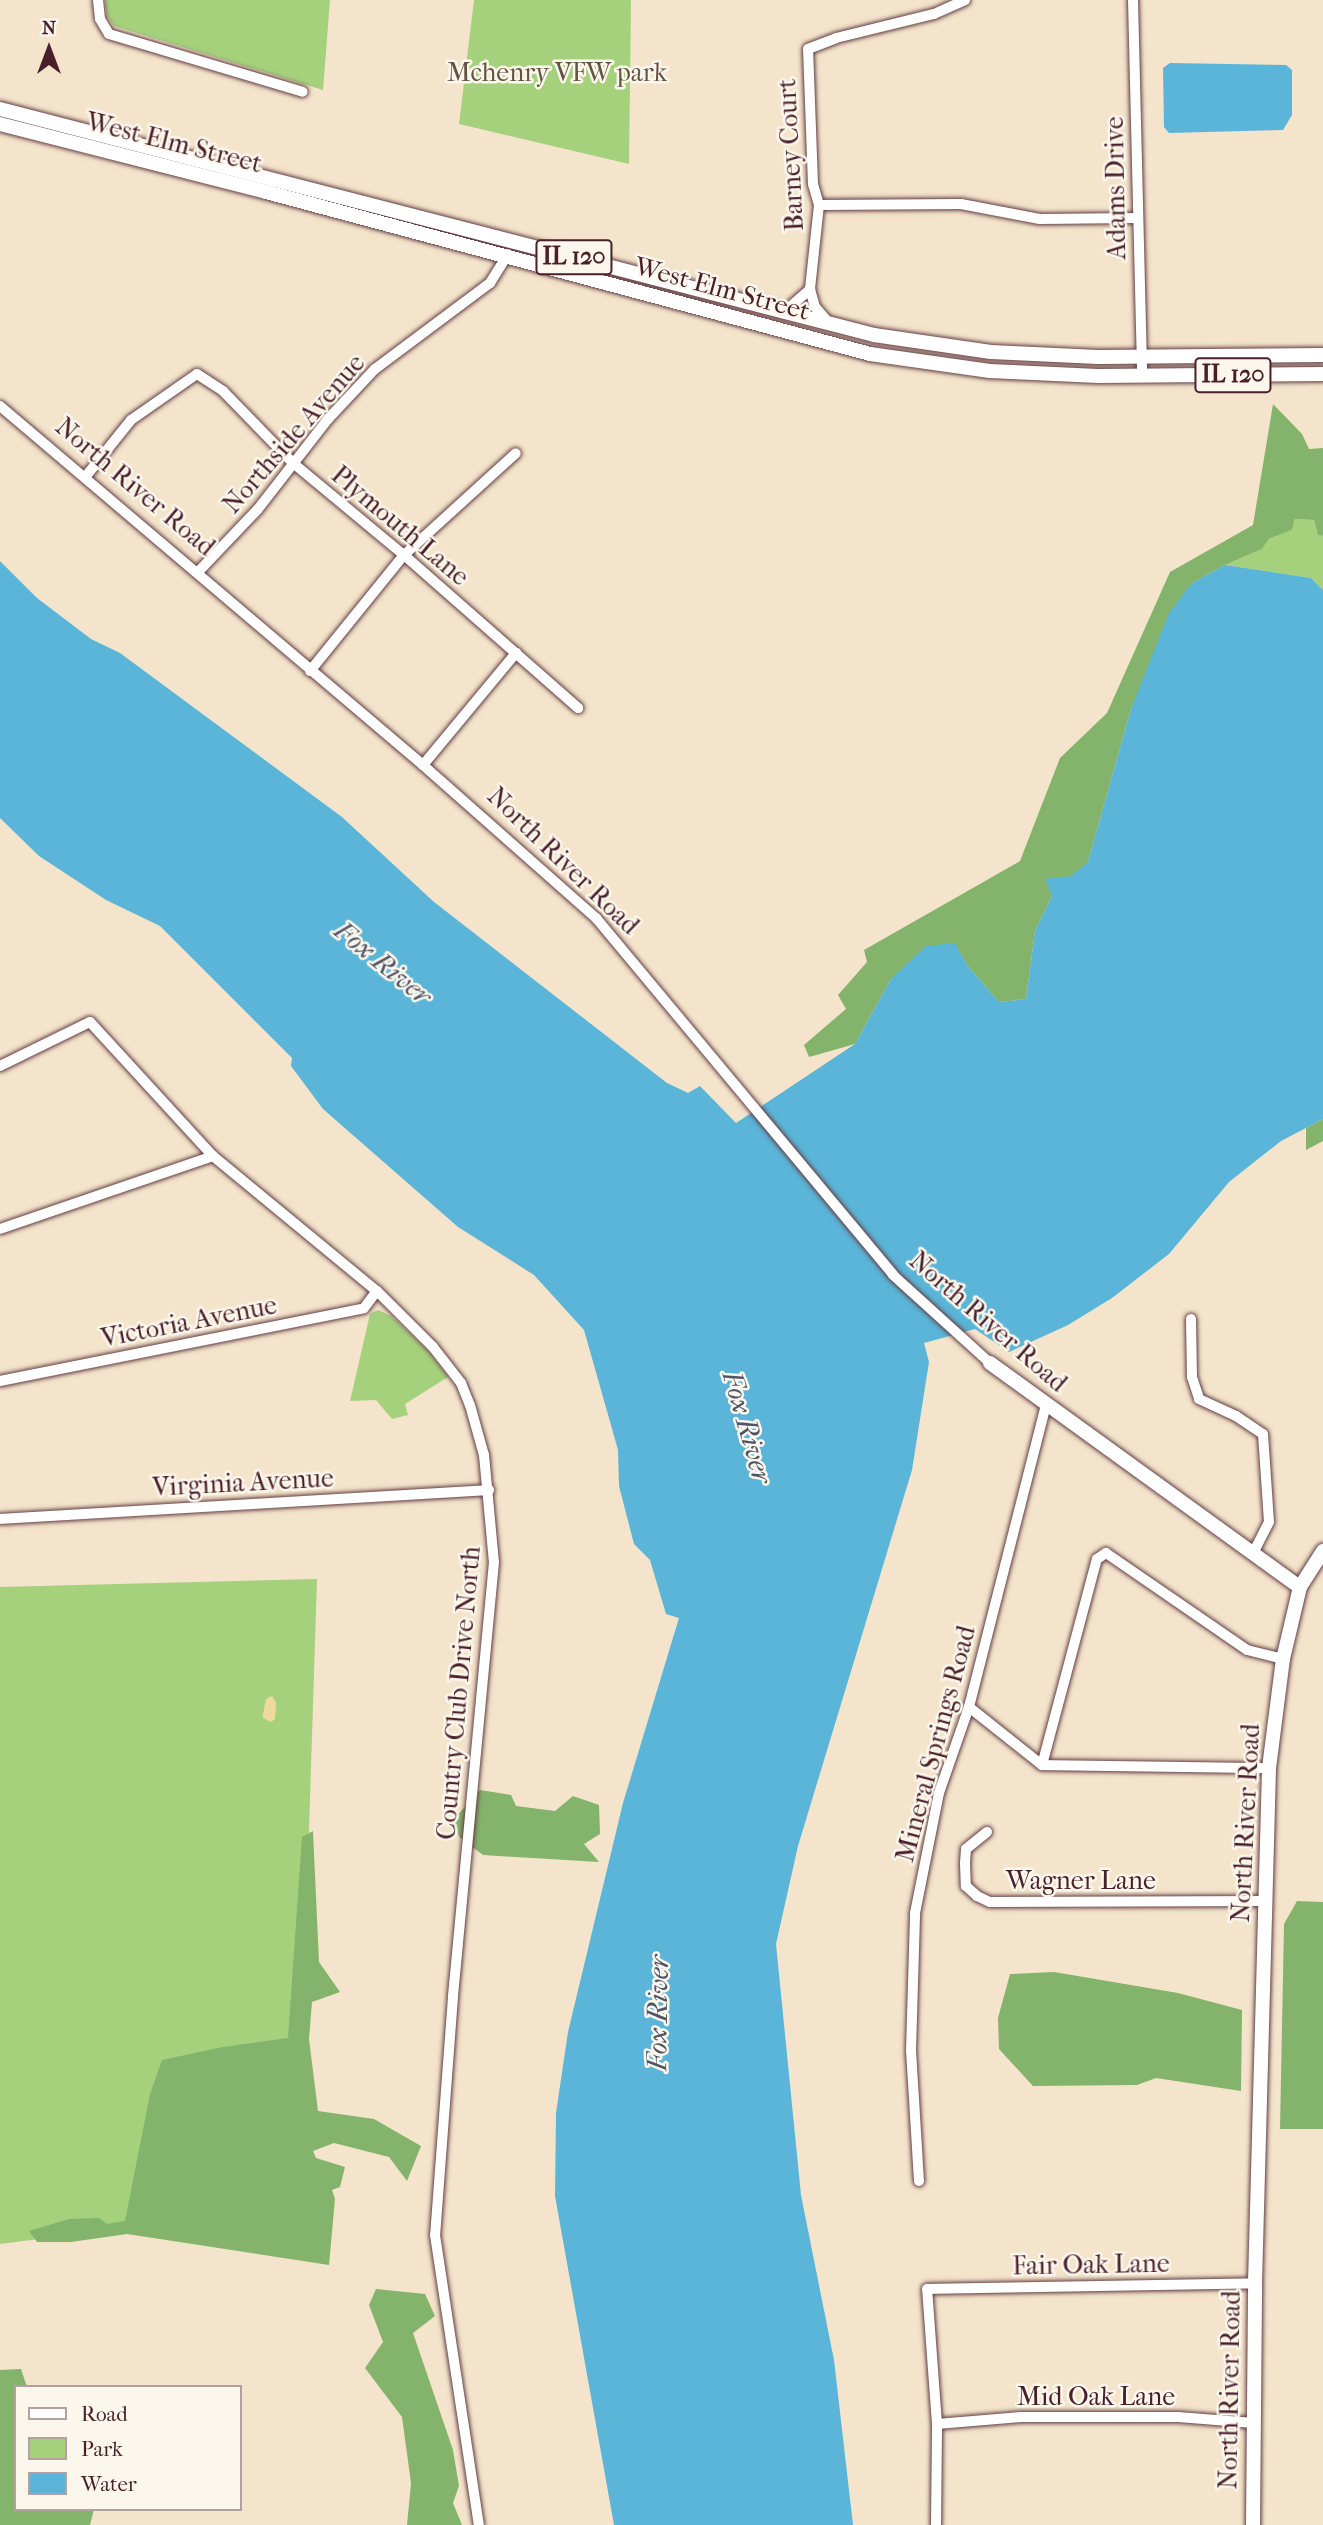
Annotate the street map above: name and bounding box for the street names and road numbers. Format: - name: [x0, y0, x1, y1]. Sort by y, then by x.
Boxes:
- street label: Barney Court: [771, 78, 811, 232]
- street label: West Elm Street: [83, 106, 265, 180]
- street label: Adams Drive: [1099, 116, 1133, 260]
- road number: IL 120: [534, 236, 614, 278]
- street label: West Elm Street: [631, 251, 813, 327]
- street label: Northside Avenue: [216, 348, 372, 520]
- road number: IL 120: [1193, 354, 1273, 396]
- street label: North River Road: [49, 411, 221, 563]
- street label: Plymouth Lane: [325, 459, 475, 593]
- street label: North River Road: [481, 781, 645, 941]
- street label: North River Road: [903, 1245, 1073, 1399]
- street label: Victoria Avenue: [98, 1290, 280, 1354]
- street label: Virginia Avenue: [152, 1463, 334, 1503]
- street label: Country Club Drive North: [431, 1545, 487, 1841]
- street label: Mineral Springs Road: [889, 1622, 983, 1866]
- street label: North River Road: [1225, 1723, 1267, 1923]
- street label: Wagner Lane: [1006, 1865, 1156, 1897]
- street label: Fair Oak Lane: [1012, 2248, 1170, 2282]
- street label: North River Road: [1213, 2290, 1247, 2490]
- street label: Mid Oak Lane: [1017, 2381, 1175, 2413]

